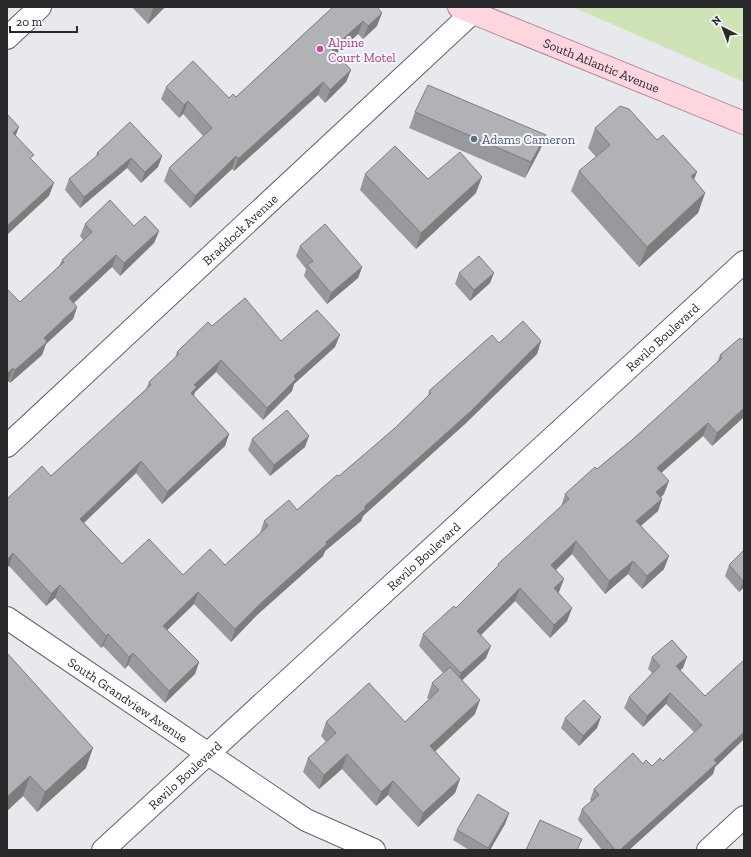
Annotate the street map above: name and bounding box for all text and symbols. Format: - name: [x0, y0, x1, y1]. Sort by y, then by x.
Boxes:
- scale bar: [10, 8, 77, 34]
- north arrow: [703, 8, 743, 48]
- text: N: [709, 13, 725, 29]
- text: 20 m: [16, 15, 43, 29]
- place label: Alpine Court Motel: [328, 35, 396, 65]
- street label: South Atlantic Avenue: [541, 35, 662, 95]
- marker: Alpine Court Motel: [315, 44, 325, 54]
- place label: Adams Cameron: [482, 132, 576, 147]
- marker: Adams Cameron: [469, 134, 479, 144]
- street label: Braddock Avenue: [199, 191, 280, 268]
- street label: Revilo Boulevard: [623, 300, 702, 374]
- street label: Revilo Boulevard: [384, 519, 463, 593]
- street label: South Grandview Avenue: [65, 654, 191, 745]
- street label: Revilo Boulevard: [145, 738, 224, 812]

